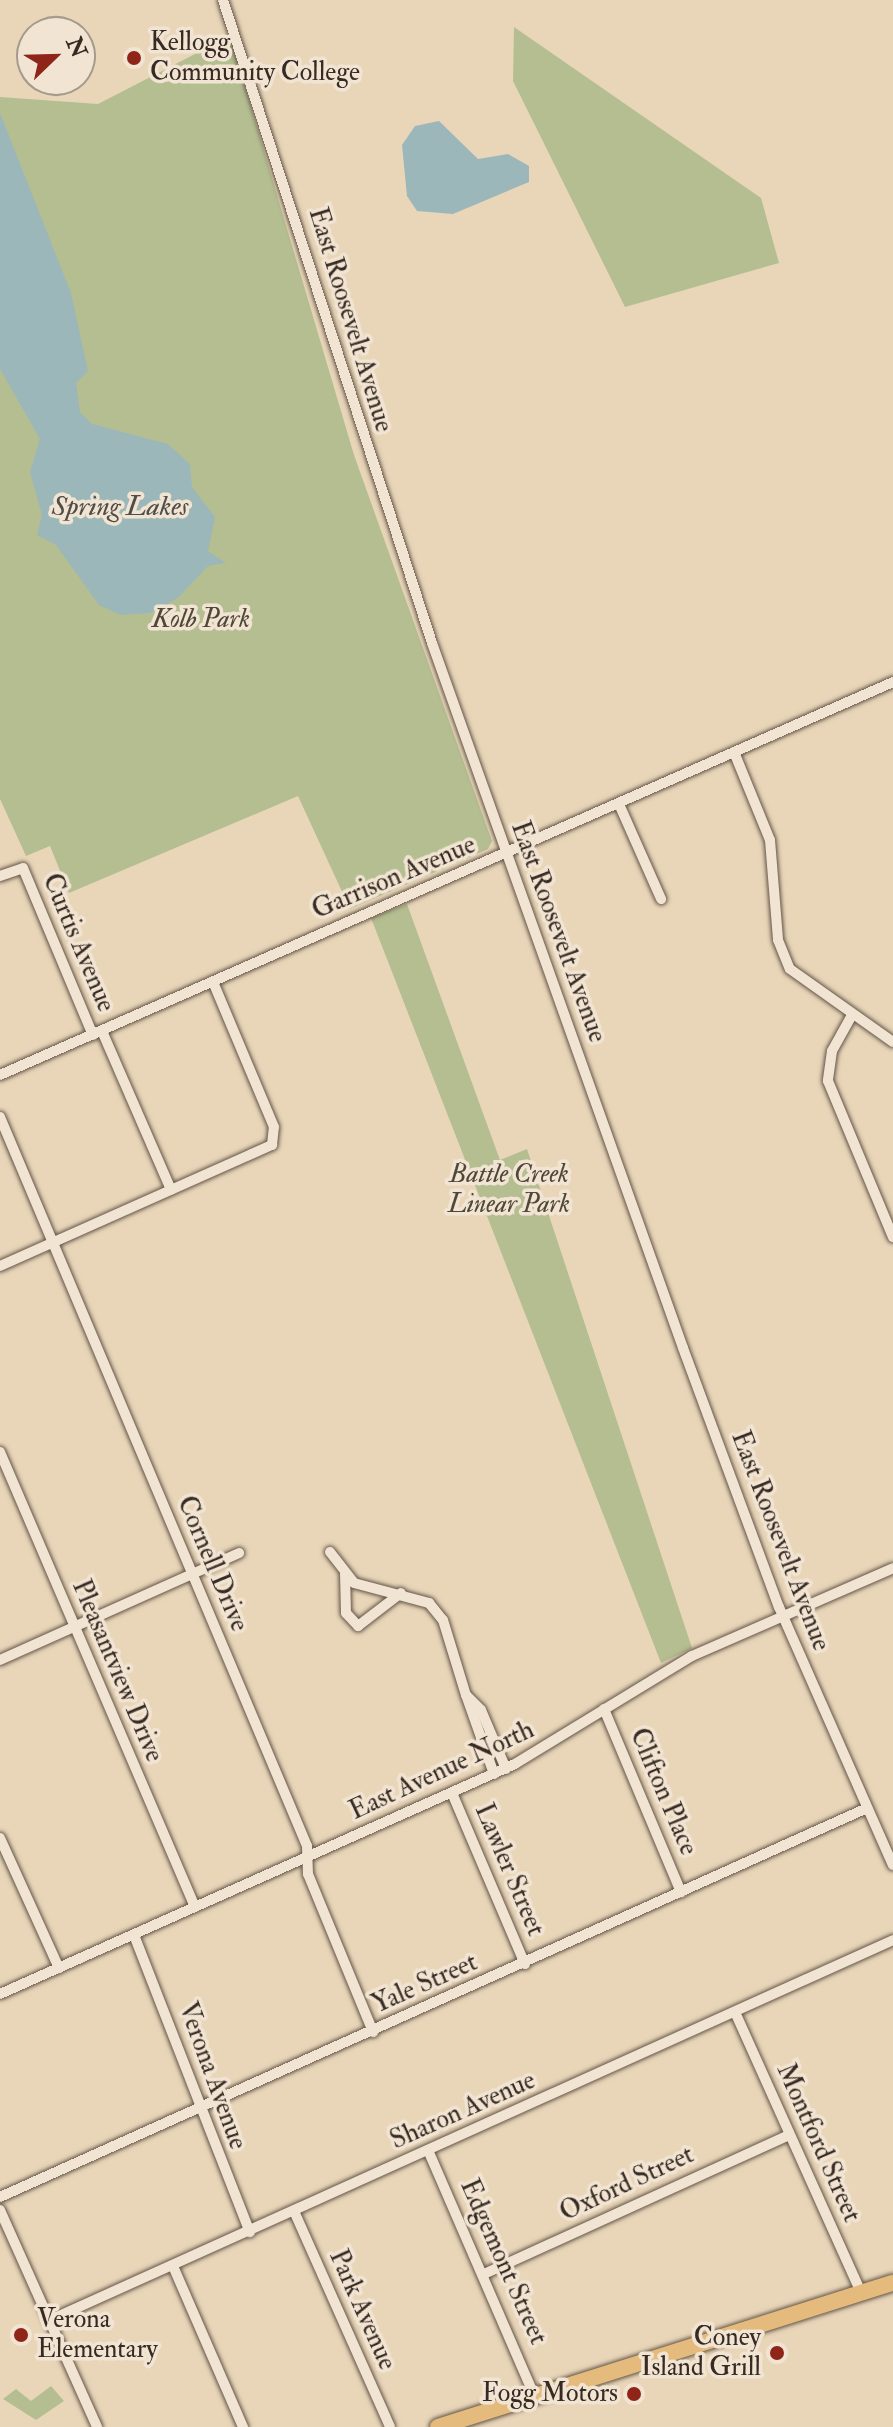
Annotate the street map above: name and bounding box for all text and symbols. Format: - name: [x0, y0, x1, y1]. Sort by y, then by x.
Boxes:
- north arrow: [16, 16, 96, 96]
- place label: Kellogg Community College: [150, 27, 360, 88]
- text: N: [60, 33, 93, 62]
- marker: Kellogg Community College: [125, 49, 143, 67]
- street label: East Roosevelt Avenue: [301, 204, 399, 436]
- water label: Spring Lakes: [52, 490, 188, 524]
- park label: Kolb Park: [152, 604, 250, 636]
- street label: East Roosevelt Avenue: [504, 817, 612, 1047]
- street label: Garrison Avenue: [308, 830, 480, 926]
- street label: Curtis Avenue: [35, 869, 121, 1017]
- park label: Battle Creek Linear Park: [448, 1159, 570, 1220]
- street label: East Roosevelt Avenue: [724, 1427, 836, 1655]
- street label: Cornell Drive: [170, 1492, 254, 1636]
- street label: Pleasantview Drive: [65, 1575, 169, 1767]
- street label: East Avenue North: [345, 1715, 539, 1827]
- street label: Clifton Place: [622, 1724, 704, 1860]
- street label: Lawler Street: [467, 1799, 551, 1941]
- street label: Yale Street: [368, 1947, 482, 2021]
- street label: Verona Avenue: [171, 1998, 253, 2154]
- street label: Montford Street: [769, 2059, 867, 2227]
- street label: Sharon Avenue: [386, 2065, 540, 2157]
- street label: Oxford Street: [555, 2139, 699, 2229]
- street label: Edgemont Street: [453, 2175, 553, 2349]
- street label: Park Avenue: [322, 2245, 402, 2375]
- place label: Verona Elementary: [37, 2304, 158, 2366]
- place label: Coney Island Grill: [641, 2322, 761, 2384]
- marker: Verona Elementary: [12, 2326, 30, 2344]
- marker: Coney Island Grill: [768, 2344, 786, 2362]
- place label: Fogg Motors: [482, 2378, 618, 2410]
- marker: Fogg Motors: [625, 2385, 643, 2403]

